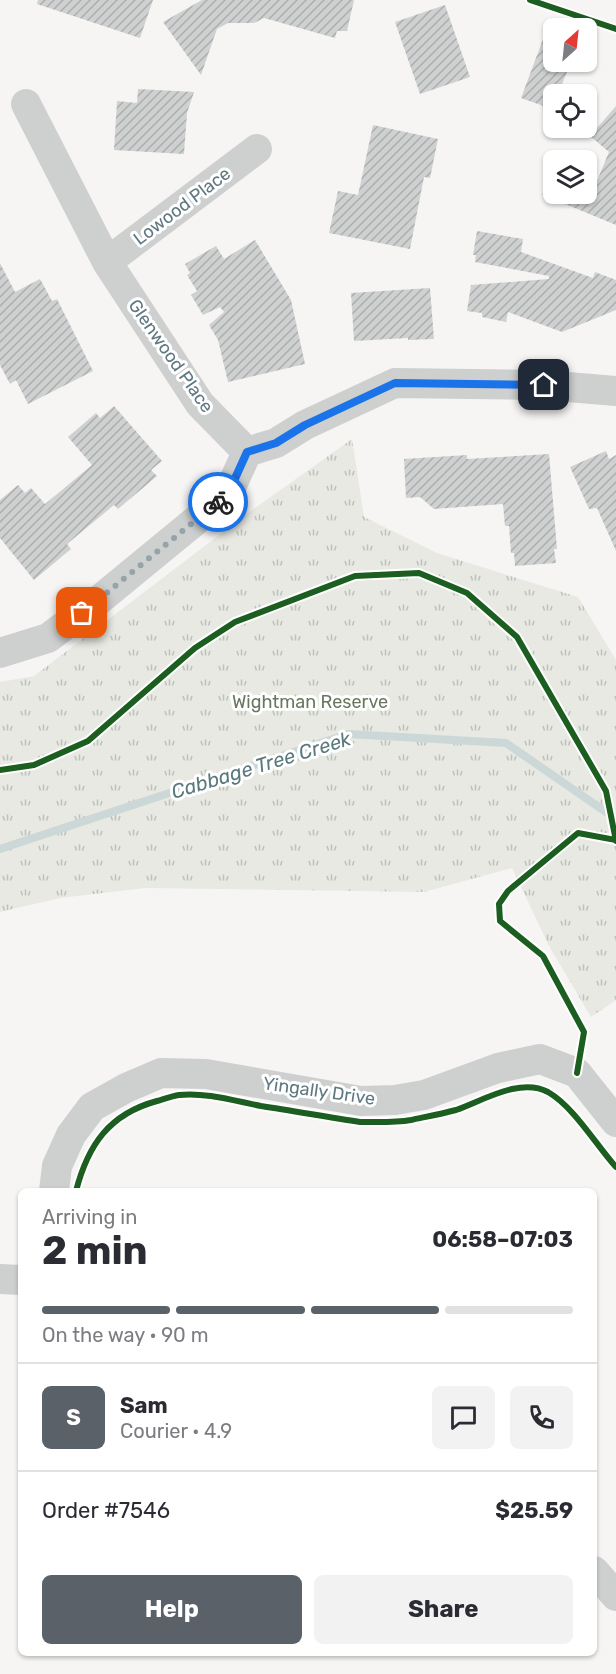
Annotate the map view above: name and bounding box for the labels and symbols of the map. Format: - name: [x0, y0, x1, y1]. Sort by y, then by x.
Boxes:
- north arrow: [543, 18, 597, 72]
- street label: Lowood Place: [129, 162, 235, 250]
- street label: Glenwood Place: [124, 295, 218, 417]
- pin: [518, 359, 569, 410]
- courier: [188, 472, 248, 532]
- pin: [56, 587, 107, 638]
- park label: Wightman Reserve: [232, 691, 388, 713]
- water label: Cabbage Tree Creek: [168, 726, 354, 804]
- street label: Yingally Drive: [261, 1072, 377, 1110]

